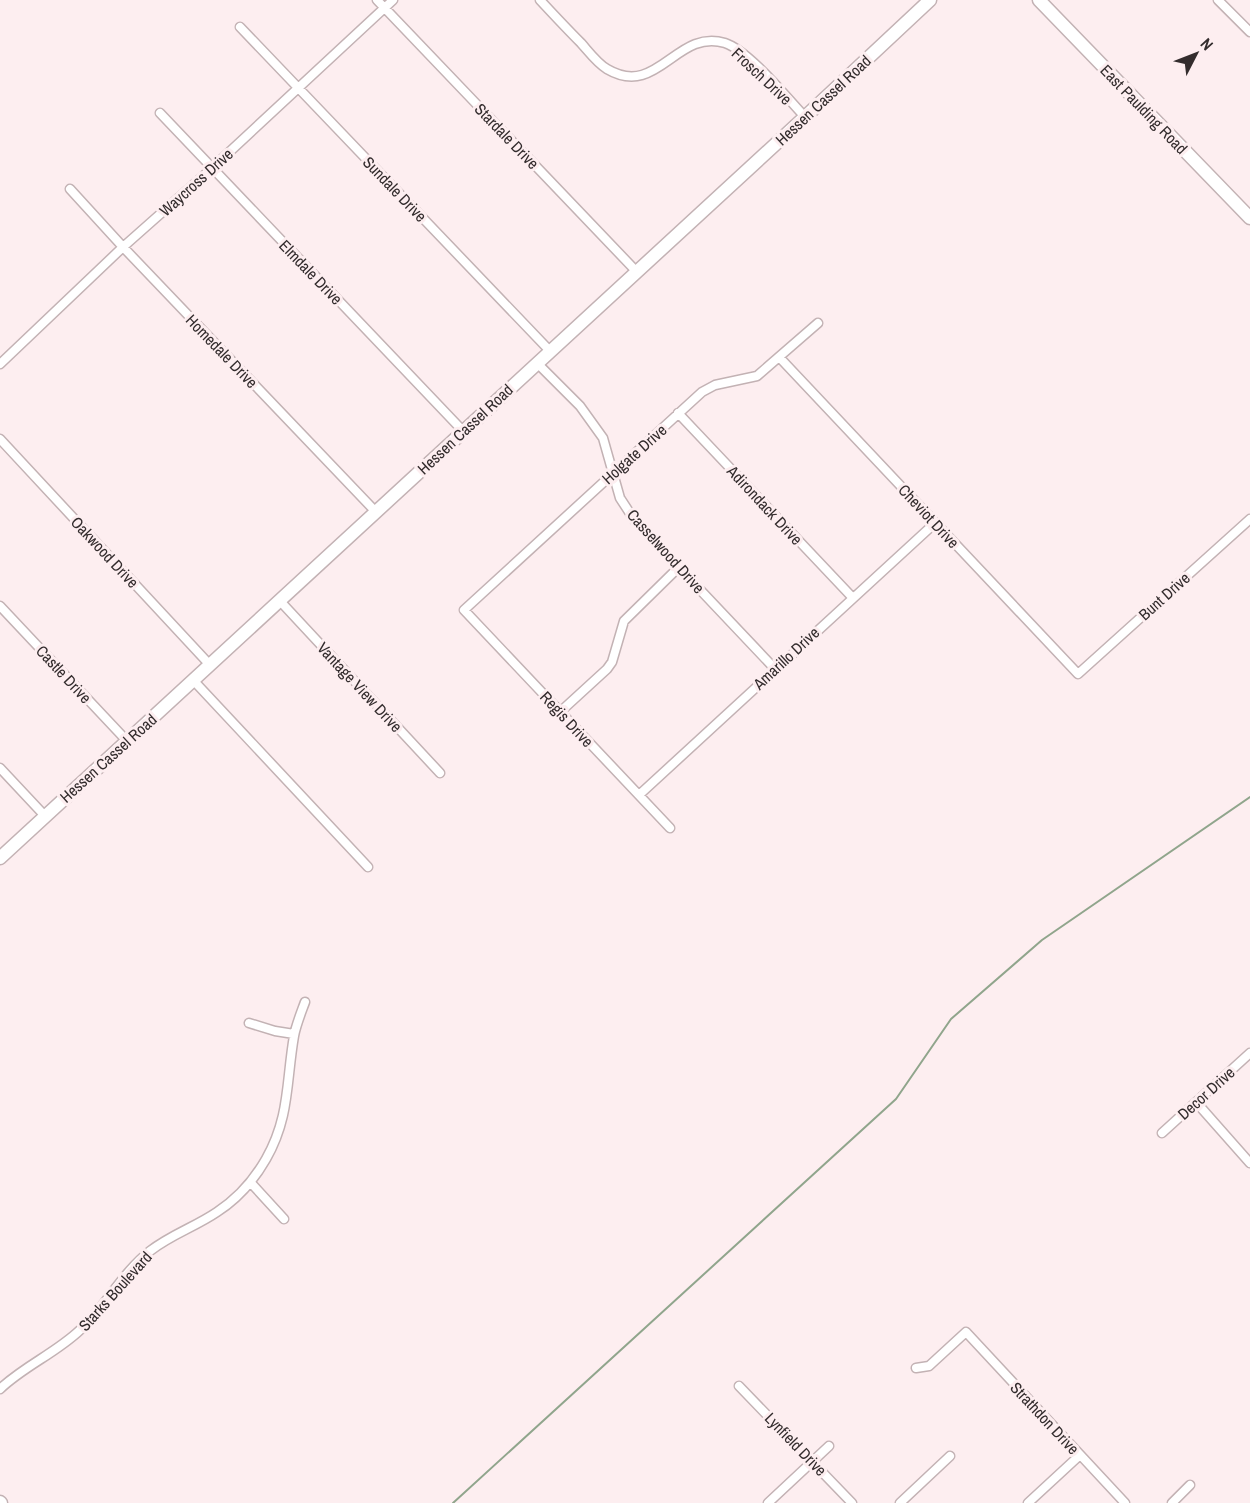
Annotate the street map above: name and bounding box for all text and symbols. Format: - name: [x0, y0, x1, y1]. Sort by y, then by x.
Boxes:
- north arrow: [1166, 24, 1226, 84]
- text: N: [1196, 33, 1218, 55]
- street label: Frosch Drive: [727, 42, 797, 110]
- street label: Hessen Cassel Road: [770, 50, 876, 150]
- street label: East Paulding Road: [1096, 59, 1192, 159]
- street label: Stardale Drive: [470, 98, 544, 174]
- street label: Waycross Drive: [154, 143, 238, 221]
- street label: Sundale Drive: [358, 151, 432, 227]
- street label: Elmdale Drive: [274, 235, 348, 309]
- street label: Homedale Drive: [181, 309, 263, 393]
- street label: Hessen Cassel Road: [412, 379, 518, 479]
- street label: Holgate Drive: [597, 419, 671, 489]
- street label: Adirondack Drive: [722, 460, 808, 550]
- street label: Cheviot Drive: [894, 479, 964, 553]
- street label: Casselwood Drive: [622, 504, 710, 598]
- street label: Oakwood Drive: [66, 511, 144, 593]
- street label: Bunt Drive: [1134, 567, 1194, 625]
- street label: Amarillo Drive: [747, 622, 824, 695]
- street label: Vantage View Drive: [313, 637, 407, 737]
- street label: Castle Drive: [31, 640, 97, 708]
- street label: Regis Drive: [535, 686, 599, 752]
- street label: Hessen Cassel Road: [55, 709, 161, 807]
- street label: Decor Drive: [1173, 1061, 1239, 1125]
- street label: Starks Boulevard: [73, 1247, 157, 1335]
- street label: Strathdon Drive: [1006, 1377, 1084, 1459]
- street label: Lynfield Drive: [760, 1407, 832, 1481]

